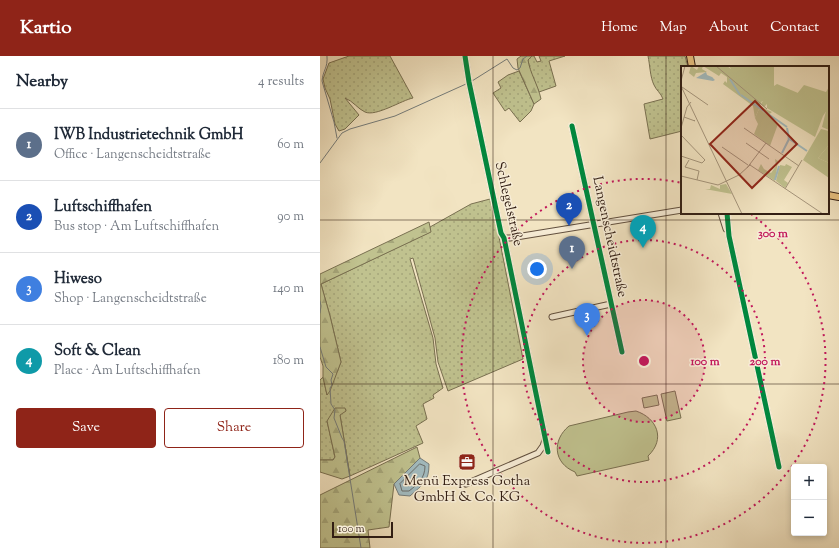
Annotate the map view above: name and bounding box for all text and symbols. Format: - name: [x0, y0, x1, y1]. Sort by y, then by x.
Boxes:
- text: Kartio: [20, 15, 72, 42]
- text: Home: [601, 18, 638, 38]
- text: Map: [660, 18, 687, 38]
- text: About: [709, 18, 748, 38]
- text: Contact: [770, 18, 819, 38]
- inset map: [681, 66, 829, 214]
- text: Nearby: [16, 70, 68, 94]
- text: 4 results: [258, 73, 304, 91]
- text: IWB Industrietechnik GmbH: [54, 125, 243, 146]
- text: 1: [27, 136, 31, 154]
- text: 60 m: [277, 136, 304, 154]
- text: Office · Langenscheidtstraße: [54, 146, 211, 164]
- street label: Schlegelstraße: [489, 160, 527, 248]
- street label: Langenscheidtstraße: [586, 175, 632, 299]
- pin: 2: [556, 193, 582, 226]
- text: Luftschiffhafen: [54, 197, 152, 218]
- text: 2: [26, 208, 32, 226]
- text: 90 m: [277, 208, 304, 226]
- pin: 4: [630, 215, 656, 248]
- text: Bus stop · Am Luftschiffhafen: [54, 218, 219, 236]
- text: 300 m: [758, 225, 788, 243]
- pin: 1: [559, 236, 585, 269]
- your location: [527, 259, 547, 279]
- text: Hiweso: [54, 269, 102, 290]
- text: 3: [26, 280, 32, 298]
- text: 140 m: [273, 280, 304, 298]
- text: Shop · Langenscheidtstraße: [54, 290, 207, 308]
- pin: 3: [574, 303, 600, 336]
- text: Soft & Clean: [54, 341, 141, 362]
- text: 4: [26, 352, 32, 370]
- text: 180 m: [273, 352, 304, 370]
- text: 100 m: [689, 353, 720, 371]
- text: 200 m: [750, 353, 780, 371]
- centre of rings: [637, 354, 651, 368]
- text: Place · Am Luftschiffhafen: [54, 362, 201, 380]
- button: Save: [16, 408, 156, 448]
- button: Share: [164, 408, 304, 448]
- office icon: Menü Express Gotha GmbH & Co. KG: [457, 452, 477, 472]
- map controls: [791, 464, 827, 536]
- button: +: [791, 464, 827, 500]
- place label: Menü Express Gotha GmbH & Co. KG: [404, 472, 531, 508]
- button: −: [791, 500, 827, 536]
- scale bar: [332, 520, 393, 539]
- text: 100 m: [338, 521, 365, 537]

